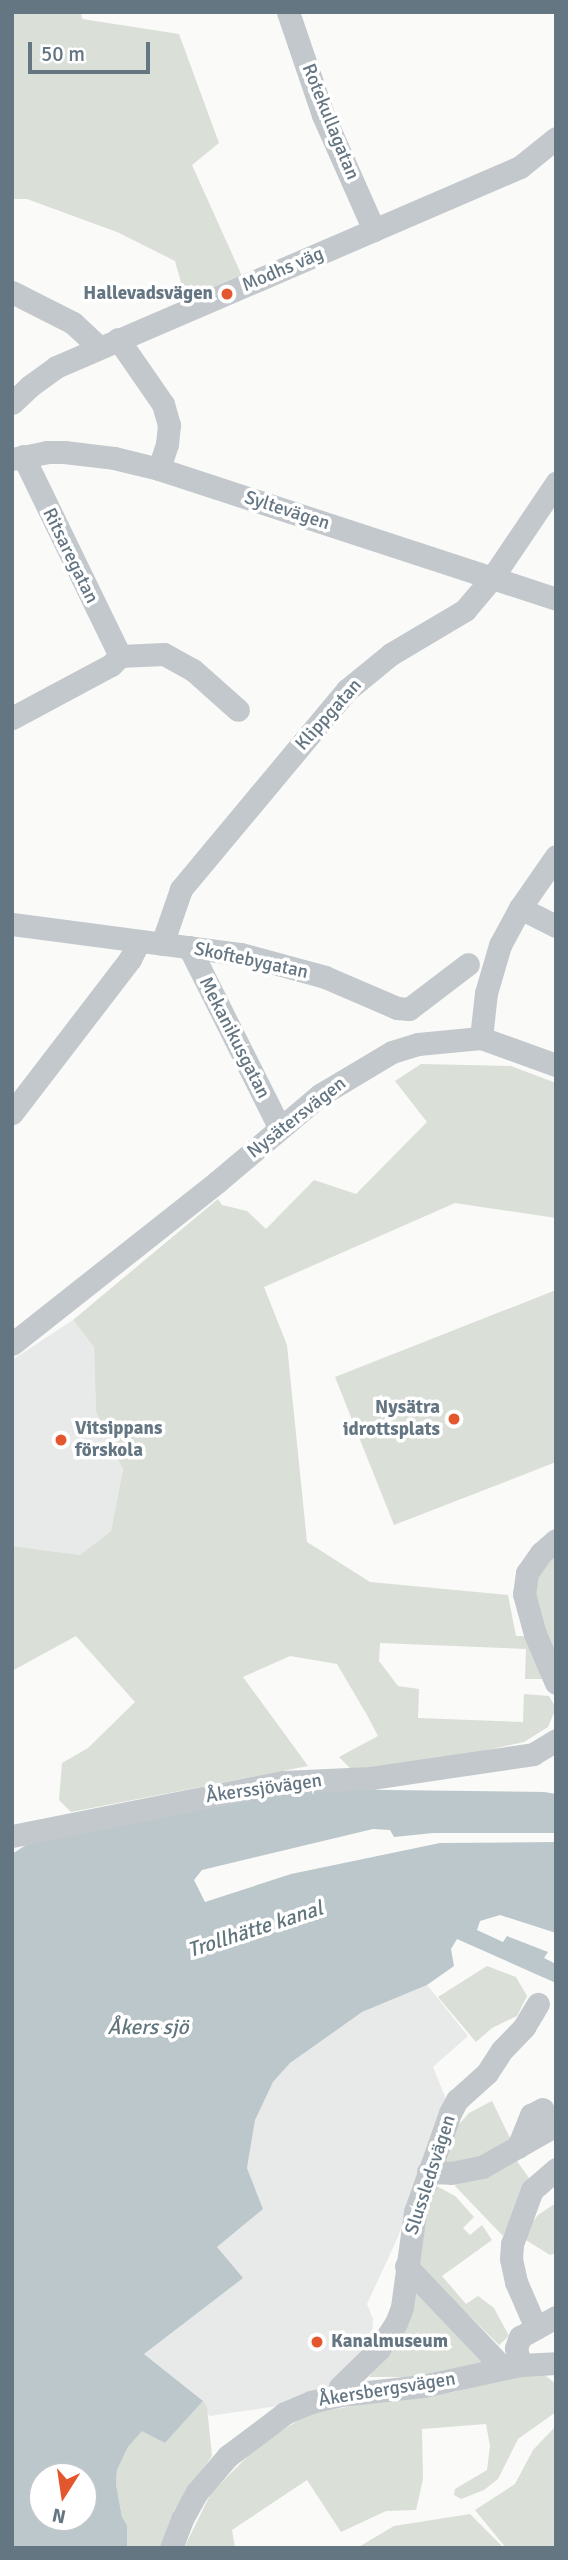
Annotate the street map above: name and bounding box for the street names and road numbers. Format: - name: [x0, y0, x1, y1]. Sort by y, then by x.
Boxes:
- street label: Rotekullagatan: [296, 61, 364, 183]
- street label: Modhs väg: [239, 243, 327, 297]
- street label: Syltevägen: [242, 487, 332, 535]
- street label: Ritsaregatan: [37, 505, 103, 607]
- street label: Klippgatan: [291, 675, 367, 755]
- street label: Skoftebygatan: [192, 938, 310, 984]
- street label: Mekanikusgatan: [194, 973, 274, 1103]
- street label: Nysätersvägen: [243, 1072, 351, 1164]
- street label: Åkerssjövägen: [204, 1770, 324, 1808]
- street label: Slussledsvägen: [401, 2112, 461, 2238]
- street label: Åkersbergsvägen: [317, 2368, 457, 2412]

